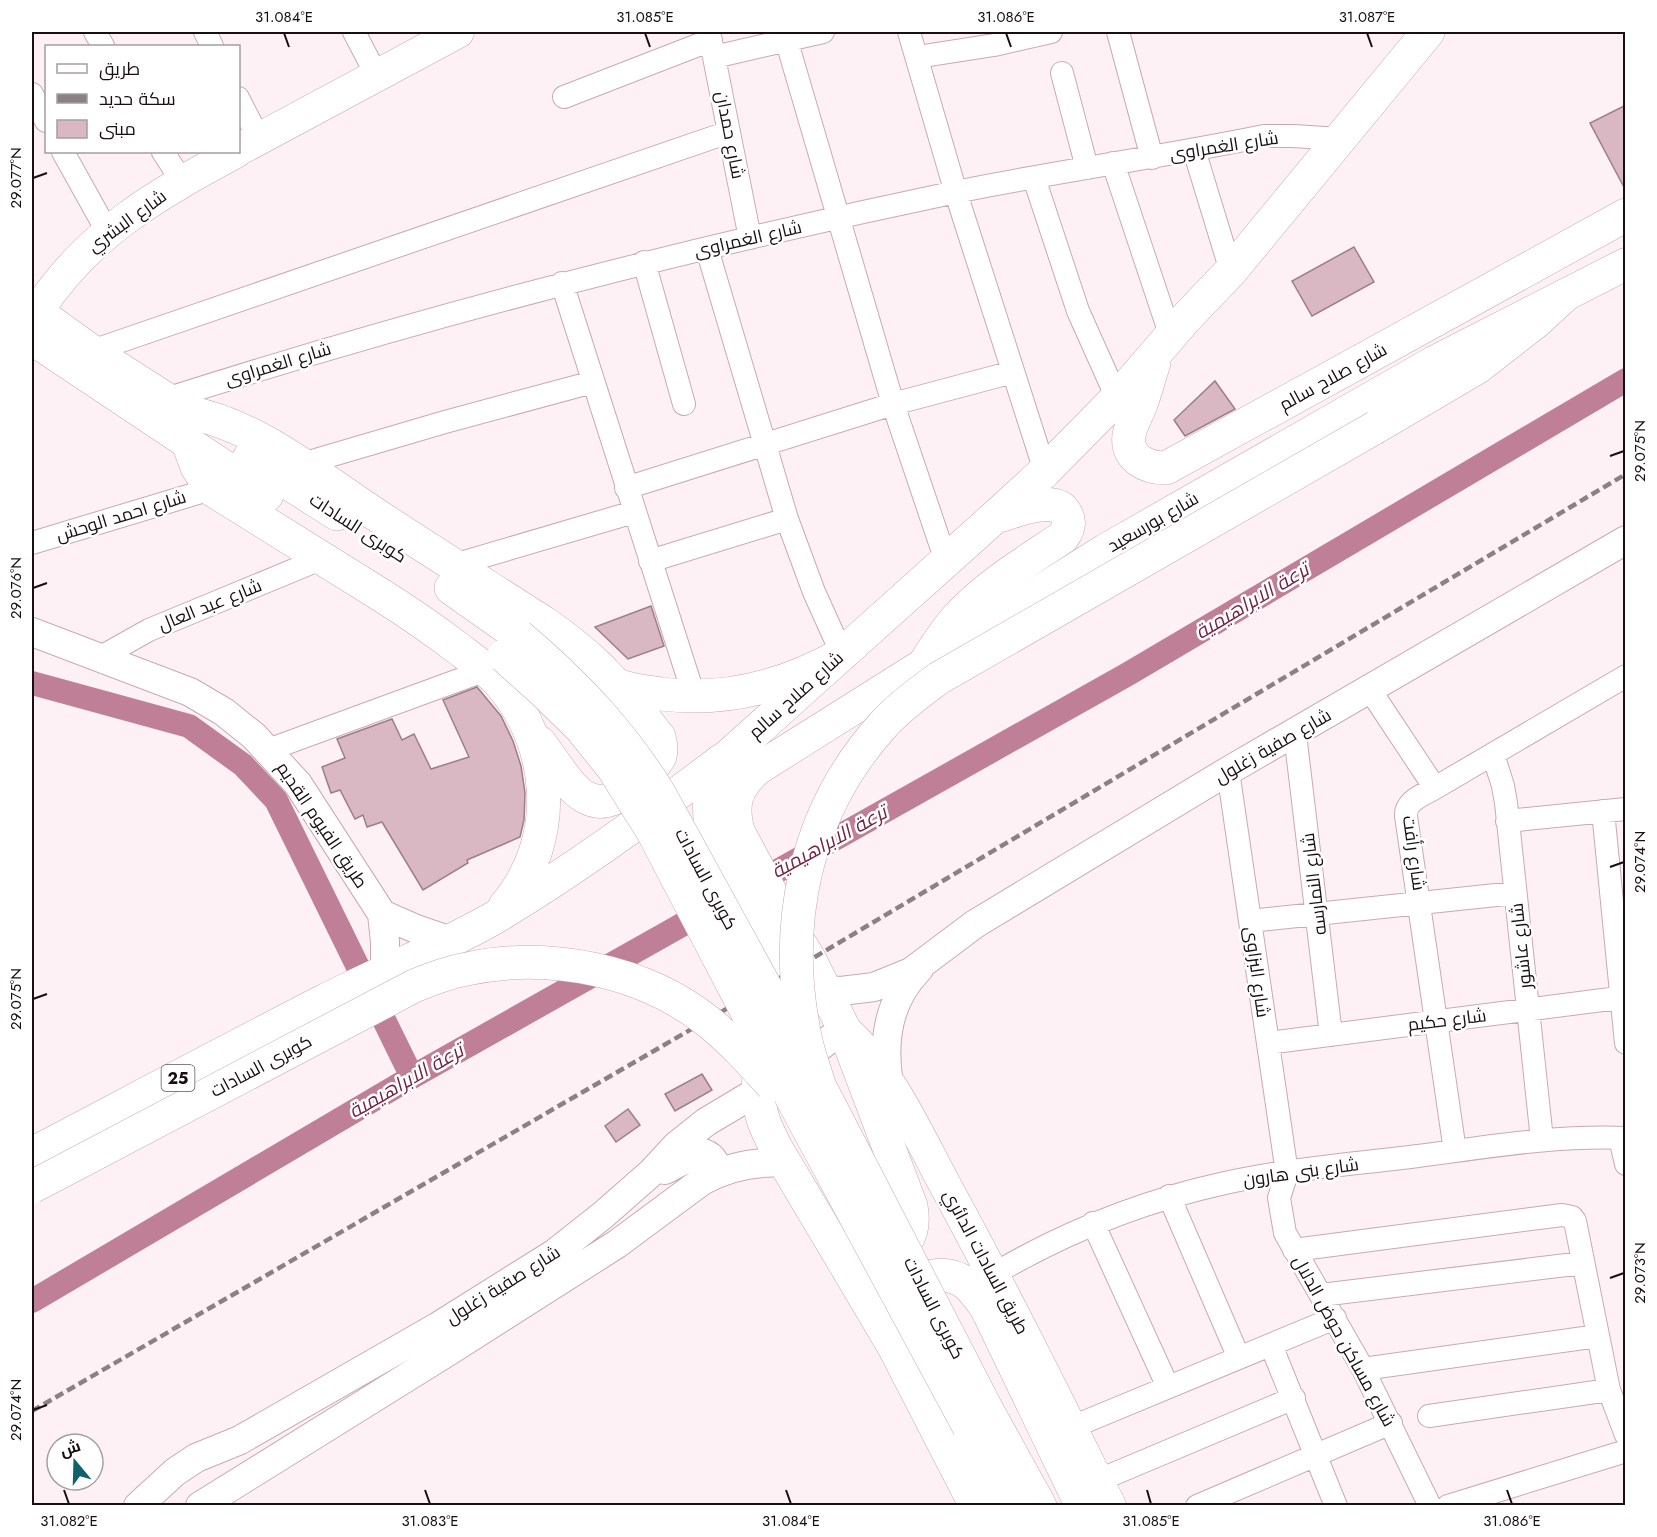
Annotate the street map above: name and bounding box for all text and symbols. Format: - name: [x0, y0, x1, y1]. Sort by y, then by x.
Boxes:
- text: 31.084°E: [255, 6, 313, 28]
- text: 31.085°E: [616, 6, 674, 28]
- text: 31.086°E: [977, 6, 1035, 28]
- text: 31.087°E: [1339, 6, 1395, 28]
- legend: [45, 45, 240, 153]
- text: طريق: [99, 56, 140, 82]
- text: سكة حديد: [99, 86, 176, 112]
- street label: شارع حمدان: [709, 89, 751, 181]
- text: مبنى: [99, 116, 136, 142]
- street label: شارع الغمراوى: [1168, 125, 1280, 167]
- text: 29.077°N: [5, 147, 27, 209]
- street label: شارع البشري: [82, 183, 172, 259]
- street label: شارع الغمراوى: [692, 214, 804, 264]
- street label: شارع الغمراوى: [222, 336, 334, 392]
- street label: شارع صلاح سالم: [1274, 337, 1392, 417]
- text: 29.075°N: [1629, 420, 1651, 482]
- street label: شارع احمد الوحش: [53, 484, 189, 548]
- street label: شارع بورسعيد: [1103, 485, 1203, 559]
- street label: كوبرى السادات: [304, 487, 412, 569]
- water label: ترعة الابراهيمية: [1189, 554, 1318, 647]
- text: 29.076°N: [5, 557, 27, 619]
- street label: شارع عبد العال: [154, 572, 266, 638]
- street label: شارع صلاح سالم: [743, 645, 849, 745]
- street label: شارع صفية زغلول: [1210, 702, 1336, 790]
- street label: طريق الفيوم القديم: [270, 756, 374, 894]
- water label: ترعة الابراهيمية: [766, 796, 895, 886]
- street label: شارع رأفت: [1396, 814, 1432, 892]
- street label: كوبرى السادات: [668, 824, 744, 934]
- street label: شارع النمارسه: [1295, 831, 1333, 937]
- text: 29.074°N: [1629, 831, 1651, 893]
- street label: شارع عاشور: [1504, 902, 1539, 991]
- street label: شارع البزاوى: [1238, 925, 1276, 1019]
- text: 29.075°N: [5, 968, 27, 1030]
- street label: شارع حكيم: [1406, 1002, 1488, 1038]
- street label: كوبرى السادات: [206, 1028, 316, 1104]
- water label: ترعة الابراهيمية: [343, 1034, 472, 1126]
- road number: 25: [162, 1065, 195, 1091]
- street label: شارع بنى هارون: [1241, 1151, 1361, 1193]
- street label: طريق السادات الدائري: [936, 1185, 1035, 1340]
- street label: شارع صفية زغلول: [441, 1239, 565, 1331]
- text: 29.073°N: [1629, 1242, 1651, 1304]
- street label: شارع مساكن حوض الدلال: [1286, 1251, 1402, 1431]
- street label: كوبرى السادات: [897, 1252, 971, 1364]
- text: 29.074°N: [5, 1379, 27, 1441]
- north arrow: [45, 1432, 105, 1492]
- text: ش: [57, 1434, 84, 1463]
- text: 31.082°E: [40, 1510, 98, 1532]
- text: 31.083°E: [401, 1510, 459, 1532]
- text: 31.084°E: [762, 1510, 820, 1532]
- text: 31.085°E: [1122, 1510, 1180, 1532]
- text: 31.086°E: [1483, 1510, 1541, 1532]

